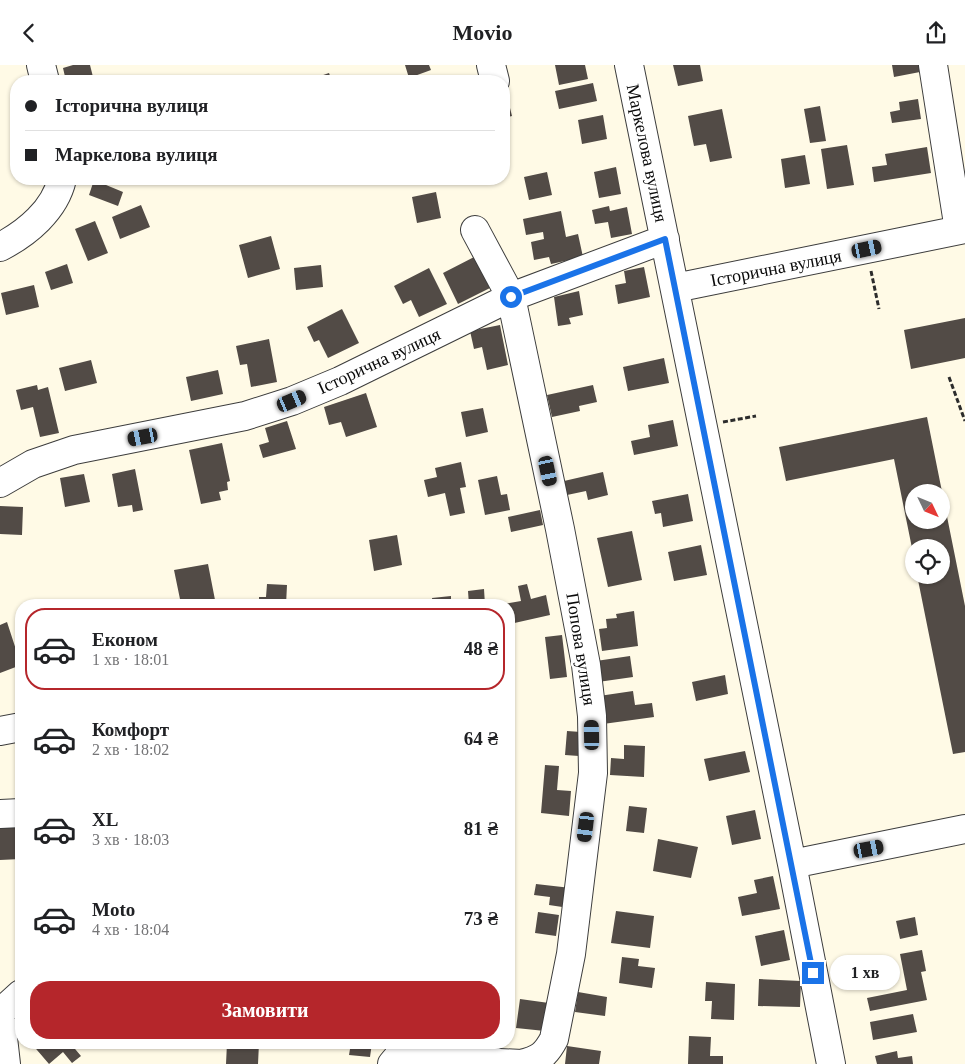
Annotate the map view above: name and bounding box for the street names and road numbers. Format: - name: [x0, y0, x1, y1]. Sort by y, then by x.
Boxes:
- street label: Маркелова вулиця: [623, 82, 671, 224]
- street label: Історична вулиця: [709, 245, 843, 291]
- street label: Історична вулиця: [314, 324, 444, 398]
- street label: Попова вулиця: [562, 591, 600, 707]

